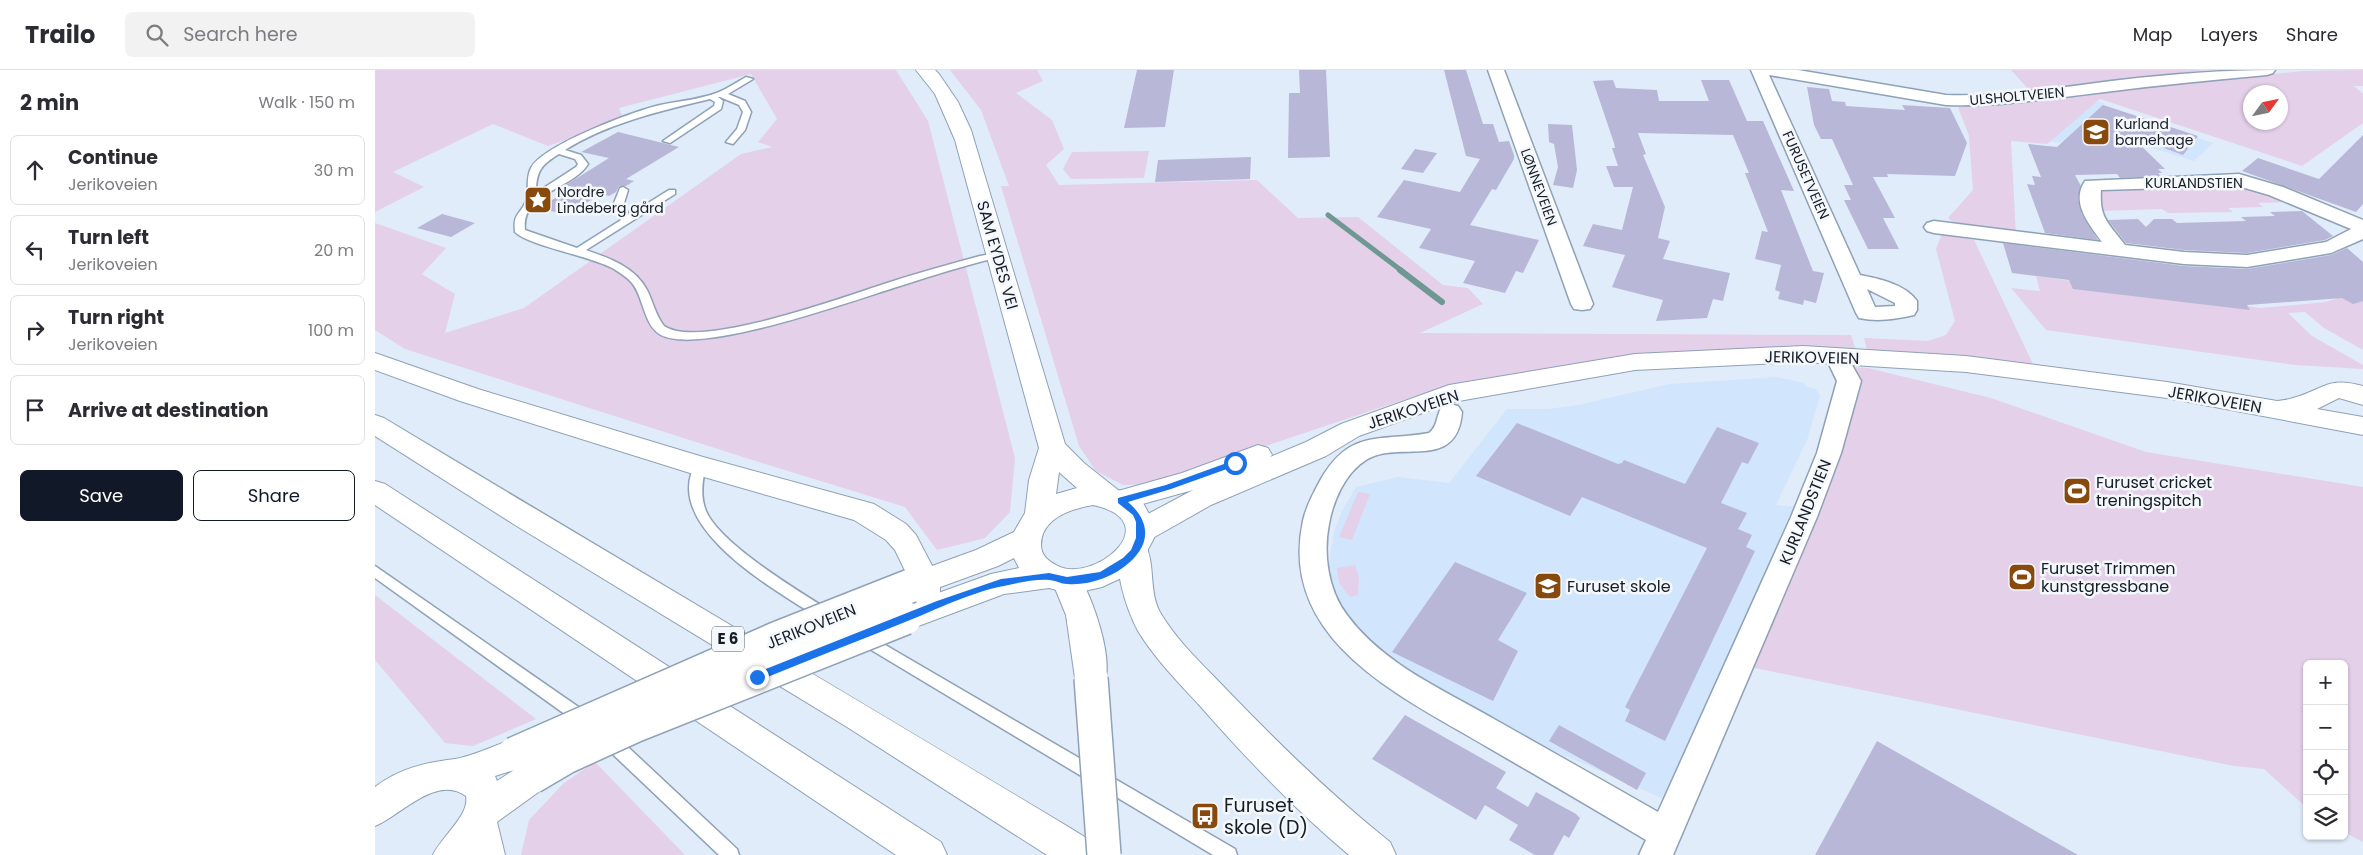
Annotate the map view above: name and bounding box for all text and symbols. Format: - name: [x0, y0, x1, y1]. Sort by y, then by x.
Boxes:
- search box: [125, 12, 475, 57]
- text: Trailo: [25, 18, 95, 51]
- icon: search: [143, 21, 171, 49]
- text: Search here: [183, 21, 298, 48]
- text: Map: [2133, 22, 2173, 47]
- text: Layers: [2201, 22, 2258, 47]
- text: Share: [2286, 22, 2338, 47]
- street label: ULSHOLTVEIEN: [1969, 82, 2065, 110]
- north arrow: [2243, 85, 2288, 130]
- text: 2 min: [20, 88, 79, 117]
- text: Walk · 150 m: [258, 91, 355, 114]
- place label: Kurland barnehage: [2115, 114, 2194, 150]
- school or university icon: Kurland barnehage: [2081, 117, 2111, 147]
- street label: FURUSETVEIEN: [1778, 128, 1834, 222]
- text: Continue: [68, 144, 158, 171]
- street label: LØNNEVEIEN: [1516, 146, 1562, 228]
- icon: ahead: [21, 156, 49, 184]
- text: 30 m: [314, 159, 354, 182]
- text: Jerikoveien: [68, 173, 158, 196]
- street label: KURLANDSTIEN: [2145, 173, 2243, 193]
- place label: Nordre Lindeberg gård: [557, 182, 664, 218]
- place icon: Nordre Lindeberg gård: [523, 185, 553, 215]
- street label: SAM EYDES VEI: [971, 198, 1024, 312]
- text: Turn left: [68, 224, 149, 251]
- icon: left: [21, 236, 49, 264]
- text: 20 m: [314, 239, 354, 262]
- text: Jerikoveien: [68, 253, 158, 276]
- text: Turn right: [68, 304, 164, 331]
- icon: right: [21, 316, 49, 344]
- text: 100 m: [308, 319, 354, 342]
- text: Jerikoveien: [68, 333, 158, 356]
- street label: JERIKOVEIEN: [1764, 345, 1860, 370]
- street label: JERIKOVEIEN: [2166, 380, 2264, 419]
- street label: JERIKOVEIEN: [1364, 384, 1462, 435]
- icon: arrive: [21, 396, 49, 424]
- text: Arrive at destination: [68, 397, 269, 424]
- route start: [1224, 452, 1247, 475]
- street label: KURLANDSTIEN: [1774, 456, 1837, 568]
- button: Save: [20, 470, 183, 521]
- button: Share: [193, 470, 355, 521]
- place label: Furuset cricket treningspitch: [2096, 471, 2212, 512]
- sports icon: Furuset cricket treningspitch: [2062, 476, 2092, 506]
- place label: Furuset Trimmen kunstgressbane: [2041, 557, 2176, 598]
- sports icon: Furuset Trimmen kunstgressbane: [2007, 562, 2037, 592]
- school or university icon: Furuset skole: [1533, 571, 1563, 601]
- place label: Furuset skole: [1567, 575, 1671, 598]
- street label: JERIKOVEIEN: [763, 598, 860, 655]
- road number: E 6: [712, 626, 744, 652]
- map controls: [2303, 660, 2348, 840]
- button: +: [2303, 660, 2348, 705]
- route end: [746, 666, 769, 689]
- button: −: [2303, 705, 2348, 750]
- button: locate: [2303, 750, 2348, 795]
- place label: Furuset skole (D): [1224, 792, 1308, 841]
- button: layers: [2303, 795, 2348, 840]
- bus stop icon: Furuset skole (D): [1190, 801, 1220, 831]

